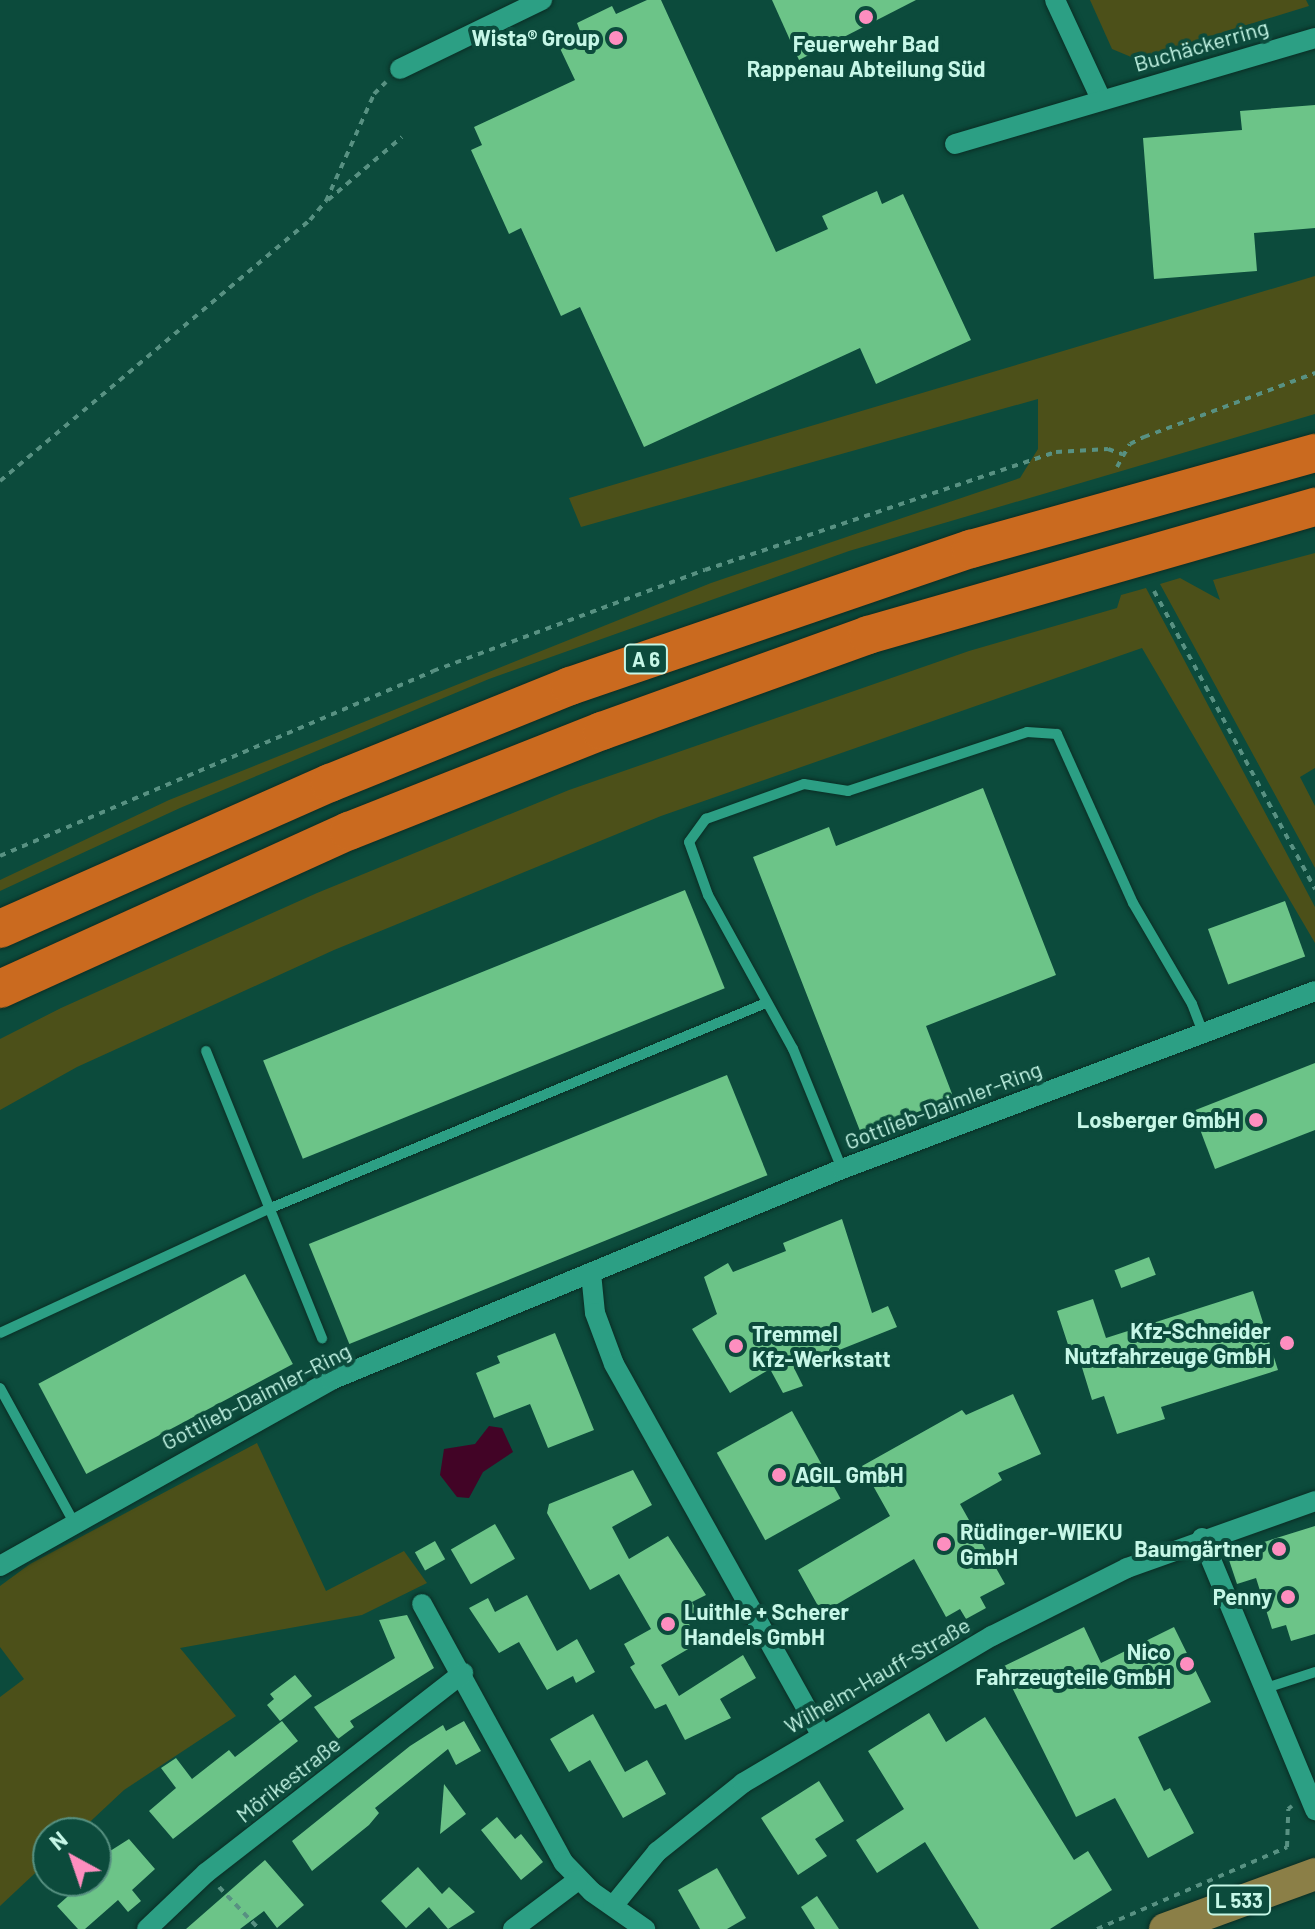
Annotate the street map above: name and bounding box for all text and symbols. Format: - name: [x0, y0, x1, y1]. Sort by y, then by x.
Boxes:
- marker: Feuerwehr Bad Rappenau Abteilung Süd: [857, 8, 875, 26]
- street label: Buchäckerring: [1131, 13, 1271, 77]
- place label: Wista® Group: [472, 25, 600, 51]
- marker: Wista® Group: [607, 29, 625, 47]
- place label: Feuerwehr Bad Rappenau Abteilung Süd: [747, 30, 985, 82]
- road number: A 6: [622, 643, 670, 675]
- street label: Gottlieb-Daimler-Ring: [841, 1055, 1045, 1155]
- place label: Losberger GmbH: [1077, 1107, 1240, 1133]
- marker: Losberger GmbH: [1247, 1111, 1265, 1129]
- place label: Kfz-Schneider Nutzfahrzeuge GmbH: [1064, 1317, 1271, 1368]
- place label: Tremmel Kfz-Werkstatt: [752, 1320, 891, 1372]
- marker: Kfz-Schneider Nutzfahrzeuge GmbH: [1278, 1334, 1296, 1352]
- street label: Gottlieb-Daimler-Ring: [157, 1337, 355, 1455]
- marker: Tremmel Kfz-Werkstatt: [727, 1337, 745, 1355]
- place label: AGIL GmbH: [795, 1462, 904, 1488]
- marker: AGIL GmbH: [770, 1466, 788, 1484]
- place label: Rüdinger-WIEKU GmbH: [960, 1518, 1123, 1570]
- marker: Rüdinger-WIEKU GmbH: [935, 1535, 953, 1553]
- place label: Baumgärtner: [1134, 1536, 1263, 1562]
- marker: Baumgärtner: [1270, 1540, 1288, 1558]
- place label: Penny: [1213, 1584, 1272, 1610]
- marker: Penny: [1279, 1588, 1297, 1606]
- place label: Luithle + Scherer Handels GmbH: [684, 1598, 849, 1650]
- street label: Wilhelm-Hauff-Straße: [779, 1611, 975, 1739]
- marker: Luithle + Scherer Handels GmbH: [659, 1615, 677, 1633]
- place label: Nico Fahrzeugteile GmbH: [975, 1638, 1171, 1690]
- marker: Nico Fahrzeugteile GmbH: [1178, 1655, 1196, 1673]
- street label: Mörikestraße: [231, 1730, 345, 1828]
- north arrow: [32, 1817, 112, 1897]
- text: N: [44, 1825, 72, 1855]
- road number: L 533: [1207, 1884, 1271, 1916]

